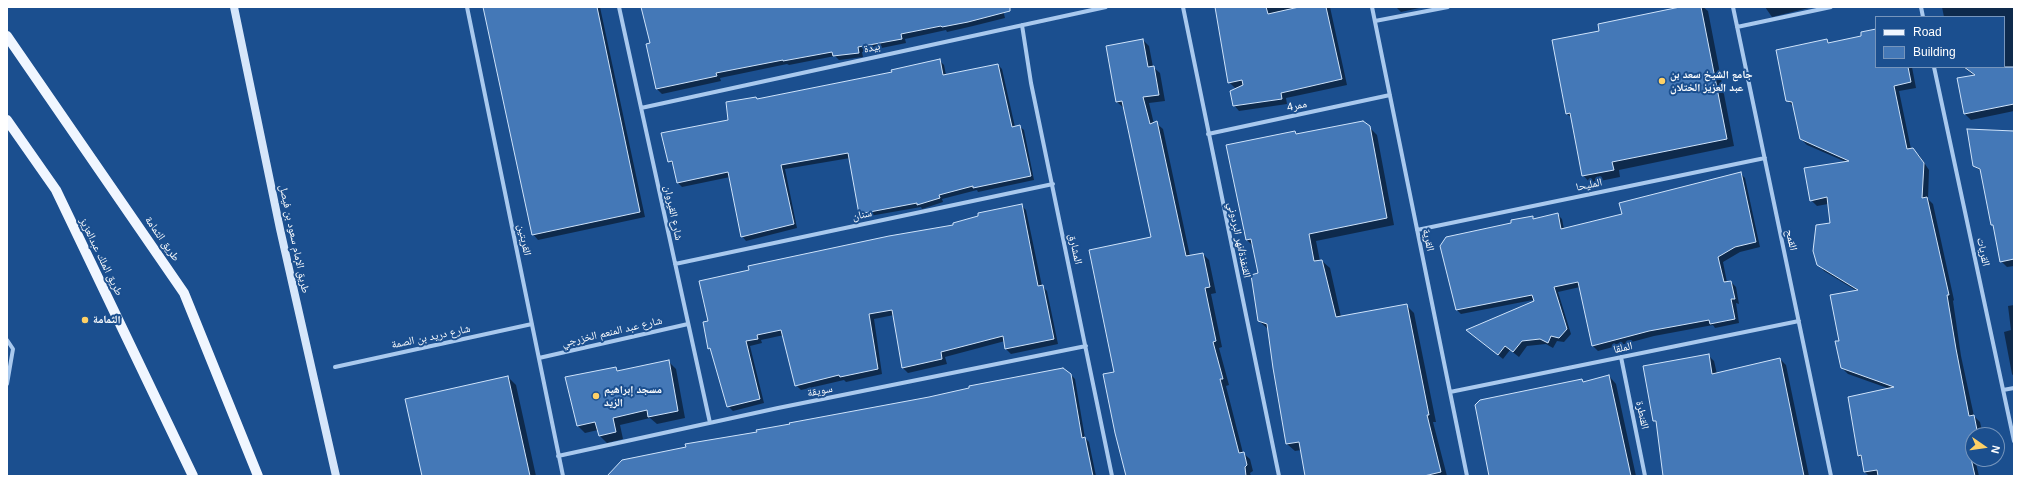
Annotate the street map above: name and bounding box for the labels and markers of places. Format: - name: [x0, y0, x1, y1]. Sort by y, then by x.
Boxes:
- place label: جامع الشيخ سعد بن عبد العزيز الختلان: [1670, 68, 1753, 94]
- marker: جامع الشيخ سعد بن عبد العزيز الختلان: [1657, 76, 1667, 86]
- place label: الثمامة: [93, 313, 121, 327]
- marker: الثمامة: [80, 315, 90, 325]
- place label: مسجد إبراهيم الزيد: [604, 383, 662, 409]
- marker: مسجد إبراهيم الزيد: [591, 391, 601, 401]

